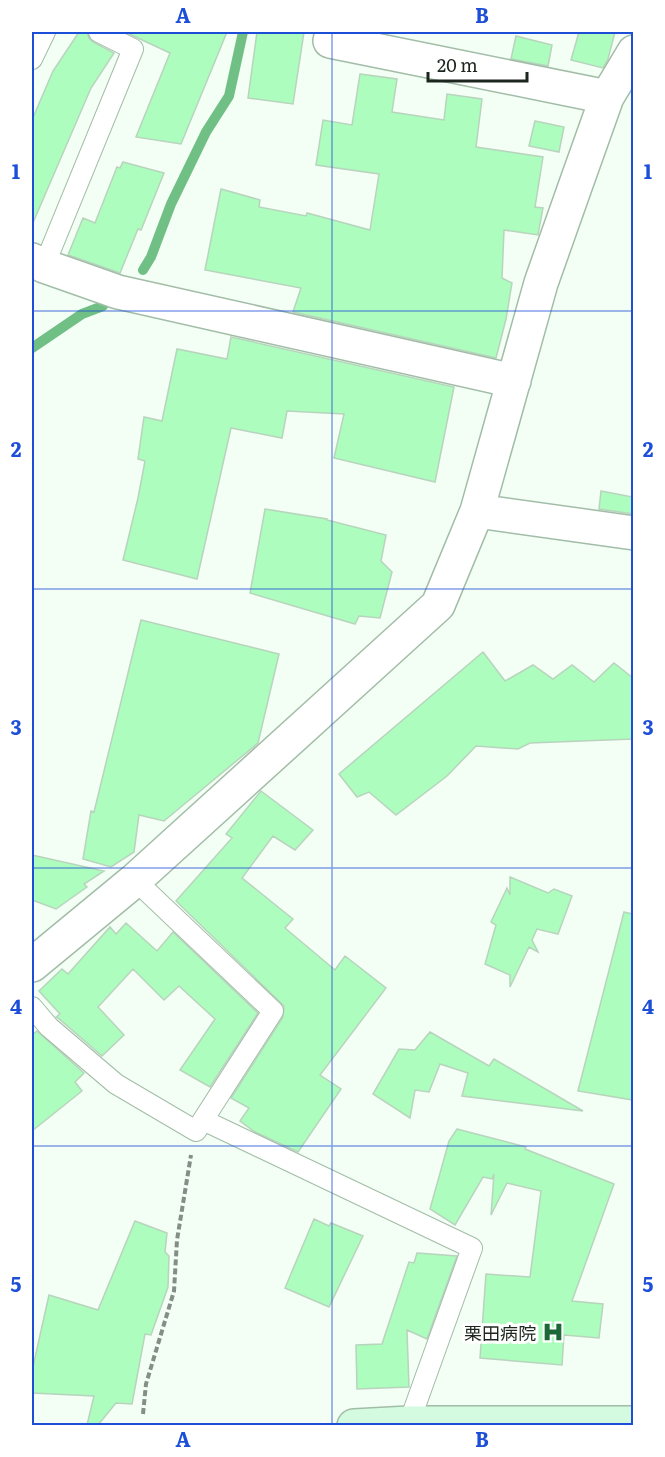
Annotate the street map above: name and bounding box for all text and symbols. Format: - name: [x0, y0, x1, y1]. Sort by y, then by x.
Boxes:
- text: A: [175, 0, 191, 29]
- text: B: [475, 0, 489, 29]
- scale bar: [428, 45, 527, 83]
- text: 20 m: [437, 51, 478, 78]
- text: 1: [12, 155, 20, 185]
- text: 1: [644, 155, 652, 185]
- text: 2: [11, 433, 22, 463]
- text: 2: [643, 433, 654, 463]
- text: 3: [10, 711, 22, 741]
- text: 3: [642, 711, 654, 741]
- text: 4: [10, 990, 22, 1020]
- text: 4: [642, 990, 654, 1020]
- text: 5: [11, 1268, 22, 1298]
- text: 5: [643, 1268, 654, 1298]
- place label: 栗田病院: [464, 1319, 536, 1346]
- hospital icon: 栗田病院: [541, 1320, 565, 1344]
- text: A: [175, 1423, 191, 1453]
- text: B: [475, 1423, 489, 1453]

